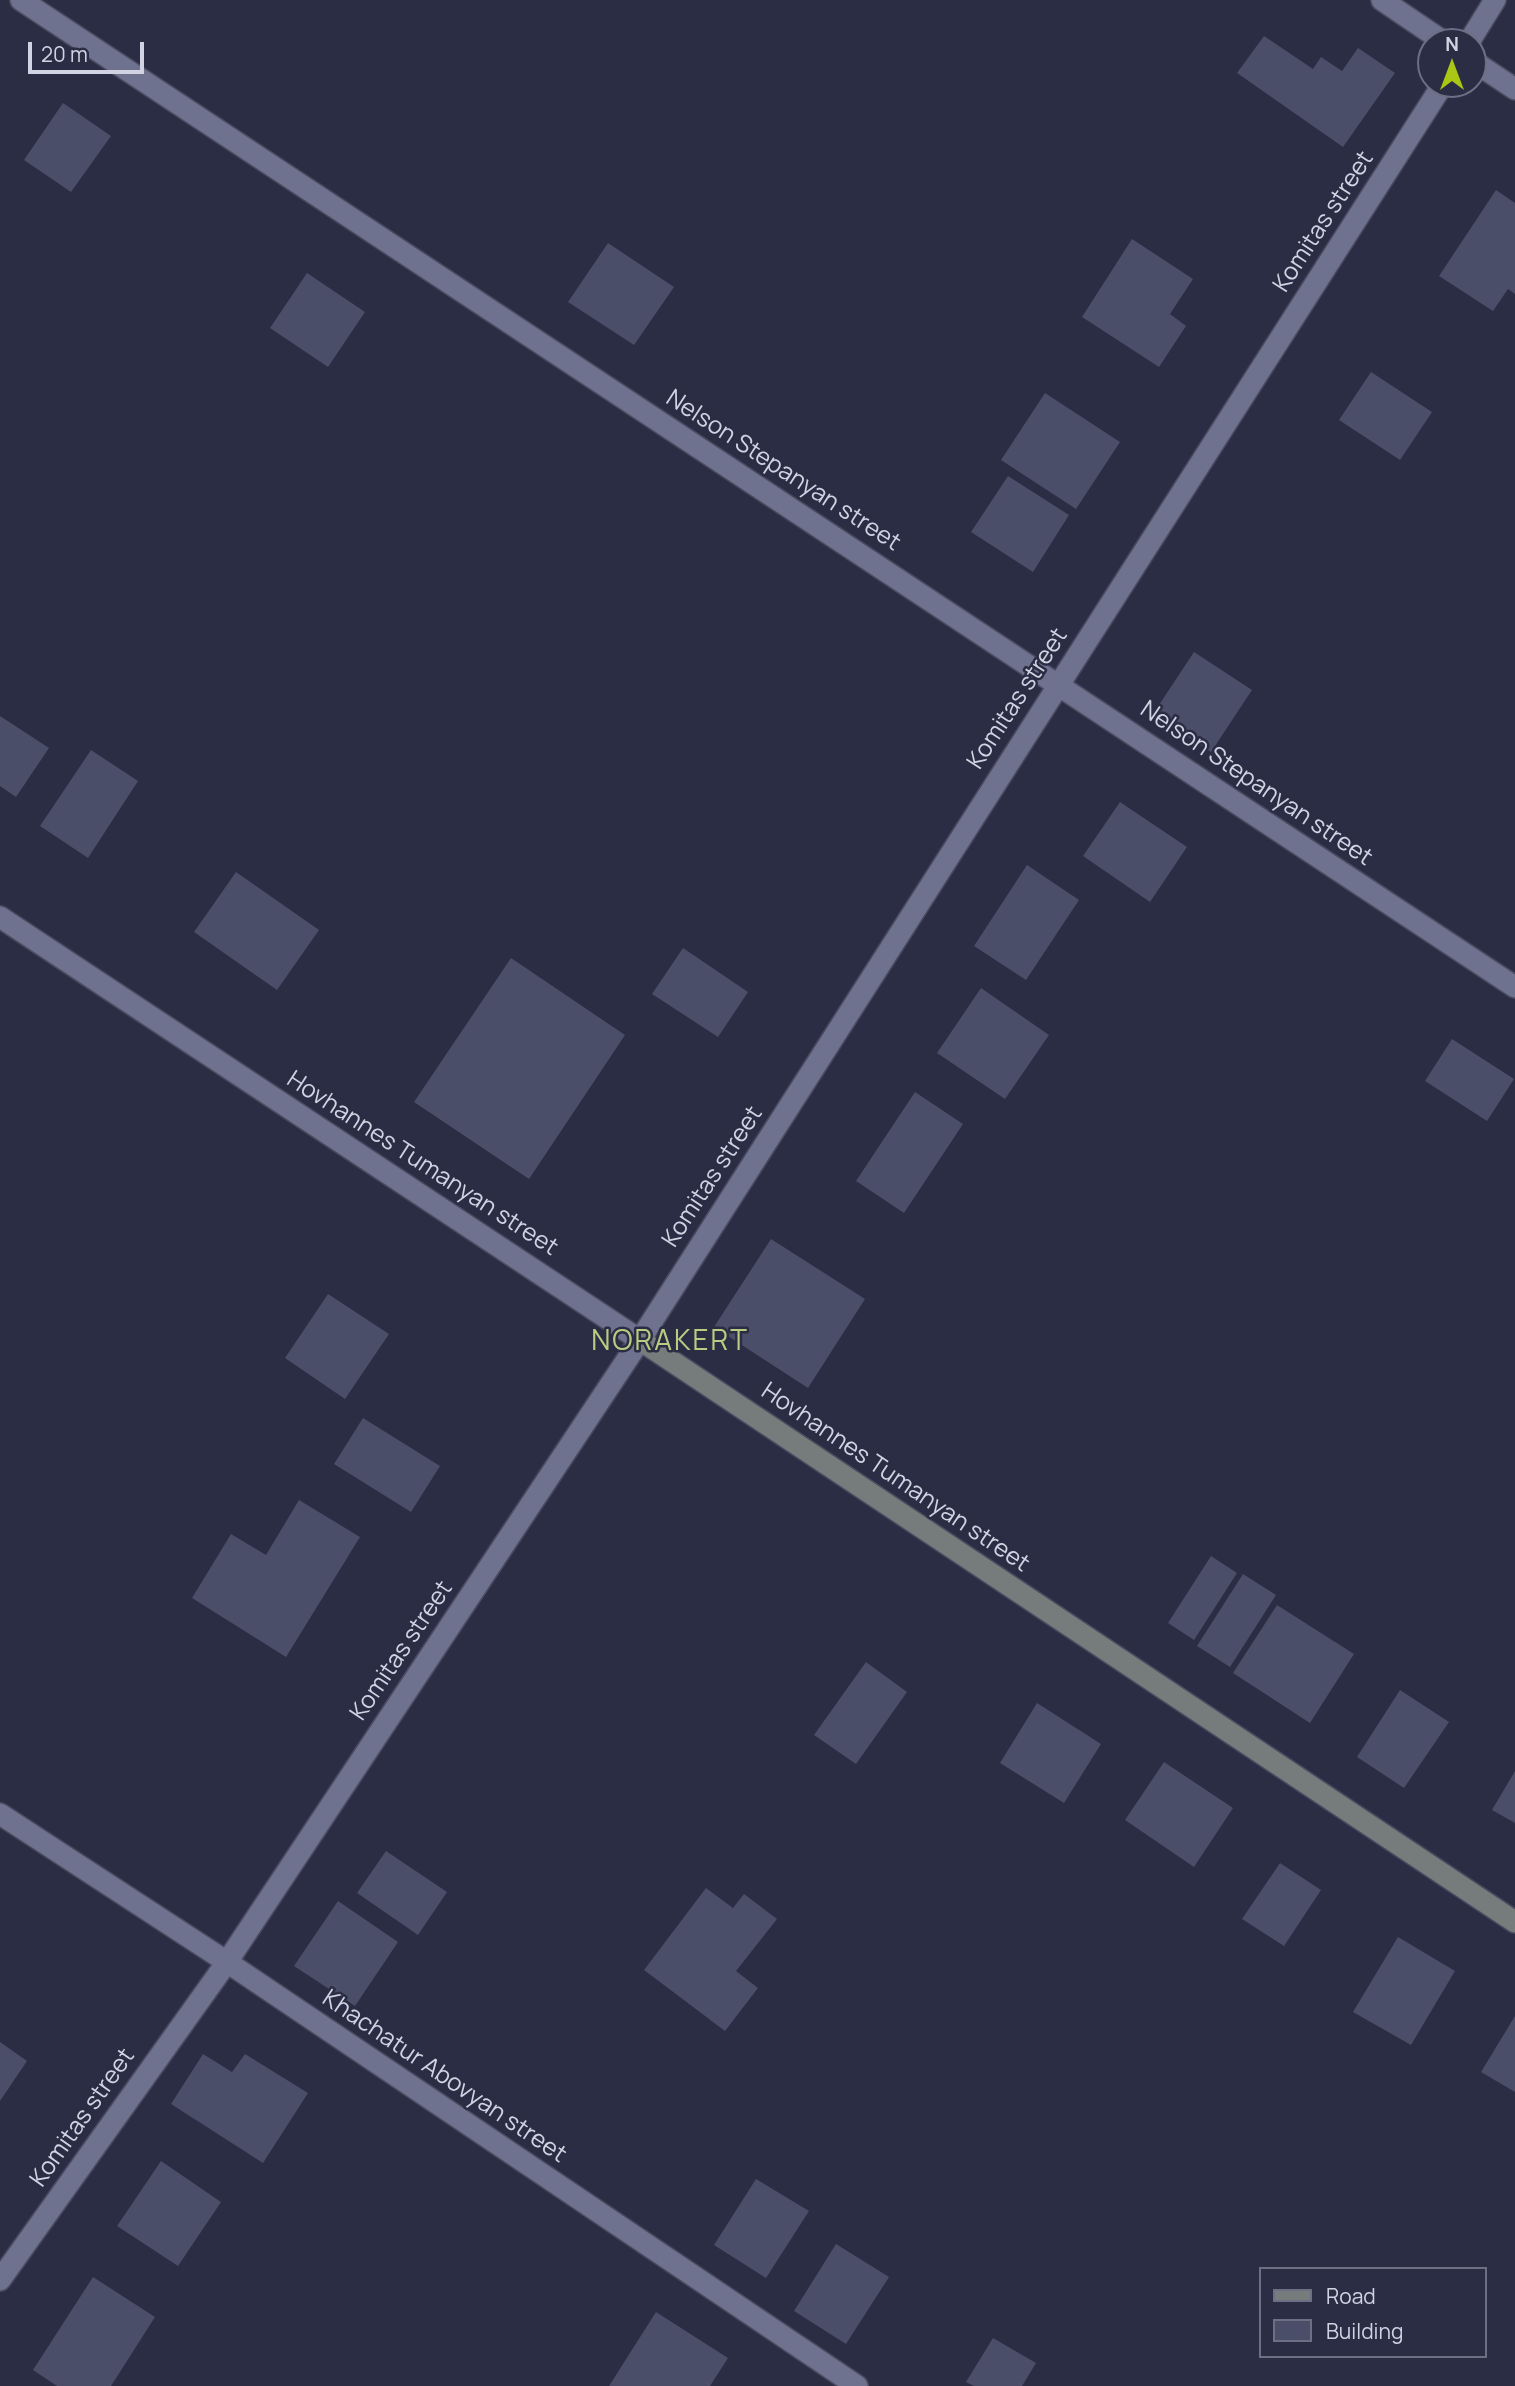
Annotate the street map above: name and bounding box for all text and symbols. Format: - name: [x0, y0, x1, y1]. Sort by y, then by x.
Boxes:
- scale bar: [32, 28, 147, 72]
- north arrow: [1417, 28, 1487, 98]
- text: N: [1445, 31, 1459, 57]
- text: 20 m: [41, 40, 88, 68]
- street label: Komitas street: [1268, 146, 1380, 298]
- street label: Nelson Stepanyan street: [660, 384, 906, 558]
- street label: Komitas street: [962, 623, 1074, 775]
- street label: Nelson Stepanyan street: [1135, 696, 1377, 872]
- street label: Hovhannes Tumanyan street: [281, 1065, 563, 1263]
- street label: Komitas street: [657, 1101, 769, 1253]
- district label: NORAKERT: [592, 1325, 748, 1359]
- street label: Hovhannes Tumanyan street: [755, 1377, 1035, 1579]
- street label: Komitas street: [345, 1576, 459, 1726]
- street label: Khachatur Abovyan street: [317, 1985, 571, 2169]
- street label: Komitas street: [25, 2043, 141, 2193]
- legend: [1260, 2267, 1487, 2358]
- text: Road: [1326, 2282, 1376, 2310]
- text: Building: [1326, 2317, 1403, 2345]

